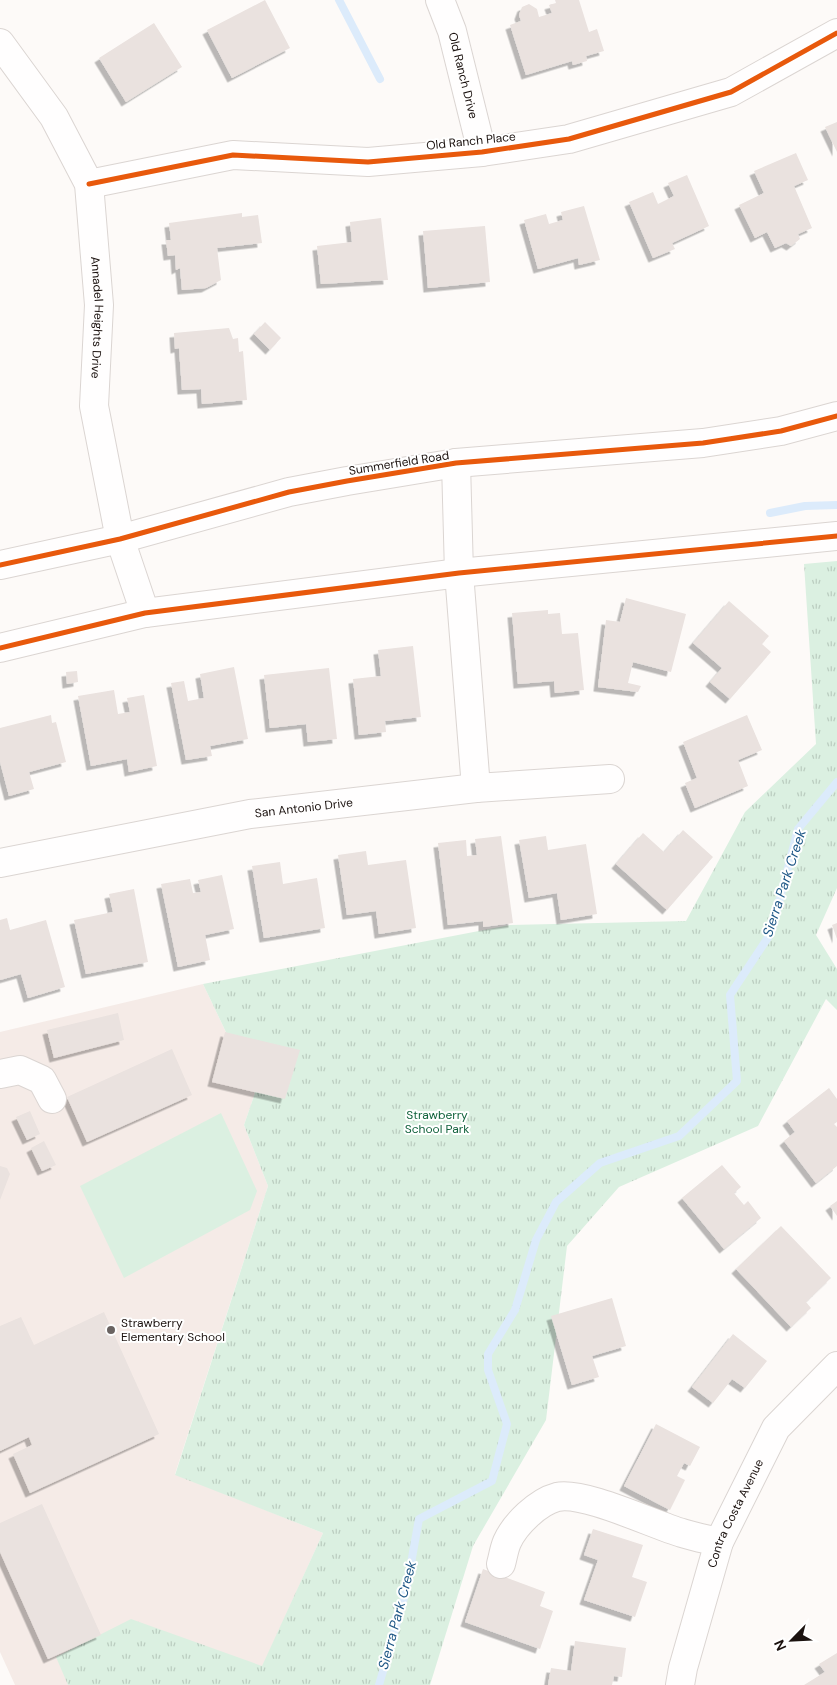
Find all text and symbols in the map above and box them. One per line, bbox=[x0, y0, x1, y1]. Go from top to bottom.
street label: Old Ranch Drive bbox=[445, 31, 481, 120]
street label: Old Ranch Place bbox=[425, 128, 517, 154]
street label: Annadel Heights Drive bbox=[87, 256, 107, 379]
street label: Summerfield Road bbox=[348, 447, 450, 479]
street label: San Antonio Drive bbox=[254, 794, 354, 821]
water label: Sierra Park Creek bbox=[758, 826, 810, 939]
park label: Strawberry School Park bbox=[405, 1107, 469, 1137]
place label: Strawberry Elementary School bbox=[121, 1315, 225, 1345]
marker: Strawberry Elementary School bbox=[105, 1324, 117, 1336]
street label: Contra Costa Avenue bbox=[704, 1456, 767, 1570]
water label: Sierra Park Creek bbox=[374, 1558, 420, 1671]
north arrow bbox=[767, 1615, 817, 1665]
text: N bbox=[770, 1637, 790, 1654]

